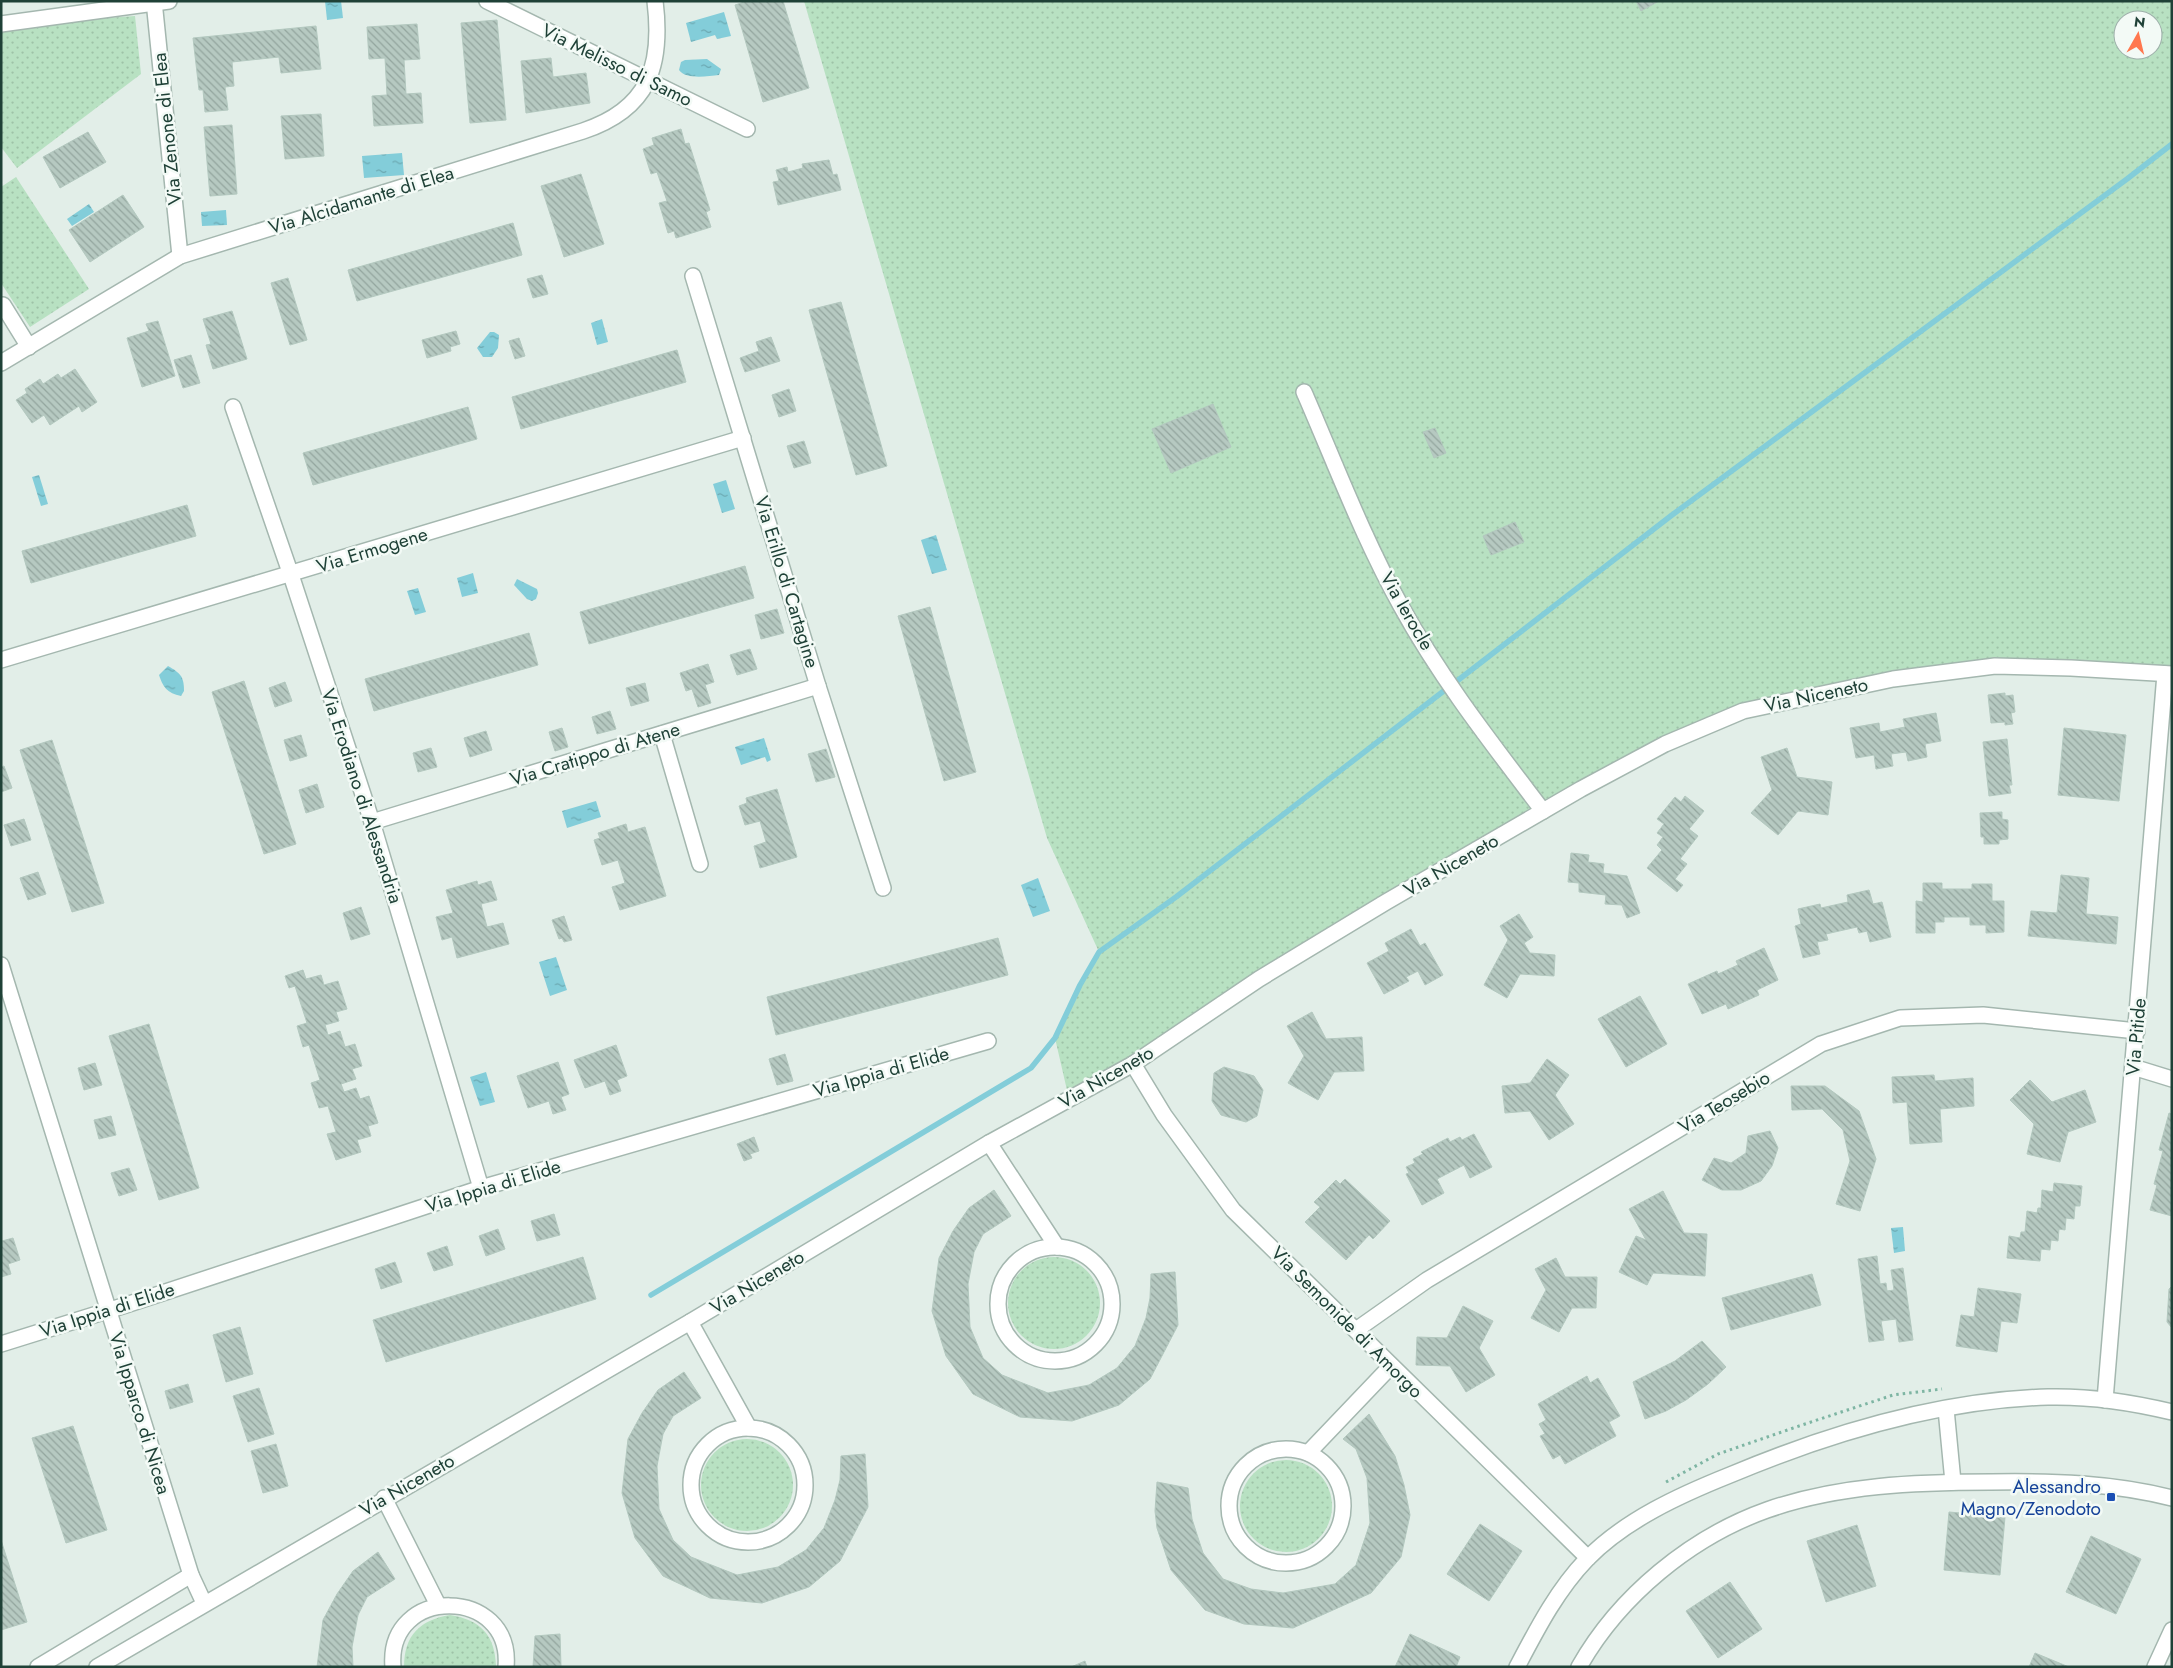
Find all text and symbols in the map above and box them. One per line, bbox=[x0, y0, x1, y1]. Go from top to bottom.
north arrow bbox=[2113, 10, 2163, 60]
text: N bbox=[2133, 11, 2147, 33]
street label: Via Melisso di Samo bbox=[537, 17, 697, 113]
street label: Via Zenone di Elea bbox=[146, 52, 188, 206]
street label: Via Alcidamante di Elea bbox=[265, 159, 457, 241]
street label: Via Erillo di Cartagine bbox=[748, 493, 826, 671]
street label: Via Ermogene bbox=[313, 520, 431, 580]
street label: Via Ierocle bbox=[1374, 567, 1440, 655]
street label: Via Niceneto bbox=[1762, 671, 1870, 719]
street label: Via Erodiano di Alessandria bbox=[314, 685, 410, 907]
street label: Via Cratippo di Atene bbox=[507, 715, 683, 793]
street label: Via Niceneto bbox=[1399, 827, 1503, 903]
street label: Via Pitide bbox=[2119, 997, 2153, 1077]
street label: Via Niceneto bbox=[1054, 1039, 1158, 1115]
street label: Via Ippia di Elide bbox=[810, 1040, 952, 1104]
street label: Via Teosebio bbox=[1673, 1064, 1775, 1140]
street label: Via Ippia di Elide bbox=[422, 1153, 564, 1219]
street label: Via Semonide di Amorgo bbox=[1265, 1240, 1429, 1404]
street label: Via Niceneto bbox=[705, 1243, 809, 1321]
street label: Via Ippia di Elide bbox=[36, 1275, 178, 1345]
street label: Via Ipparco di Nicea bbox=[102, 1329, 178, 1497]
street label: Via Niceneto bbox=[355, 1447, 459, 1523]
place label: Alessandro Magno/Zenodoto bbox=[1960, 1473, 2101, 1522]
marker: Alessandro Magno/Zenodoto bbox=[2105, 1491, 2117, 1503]

